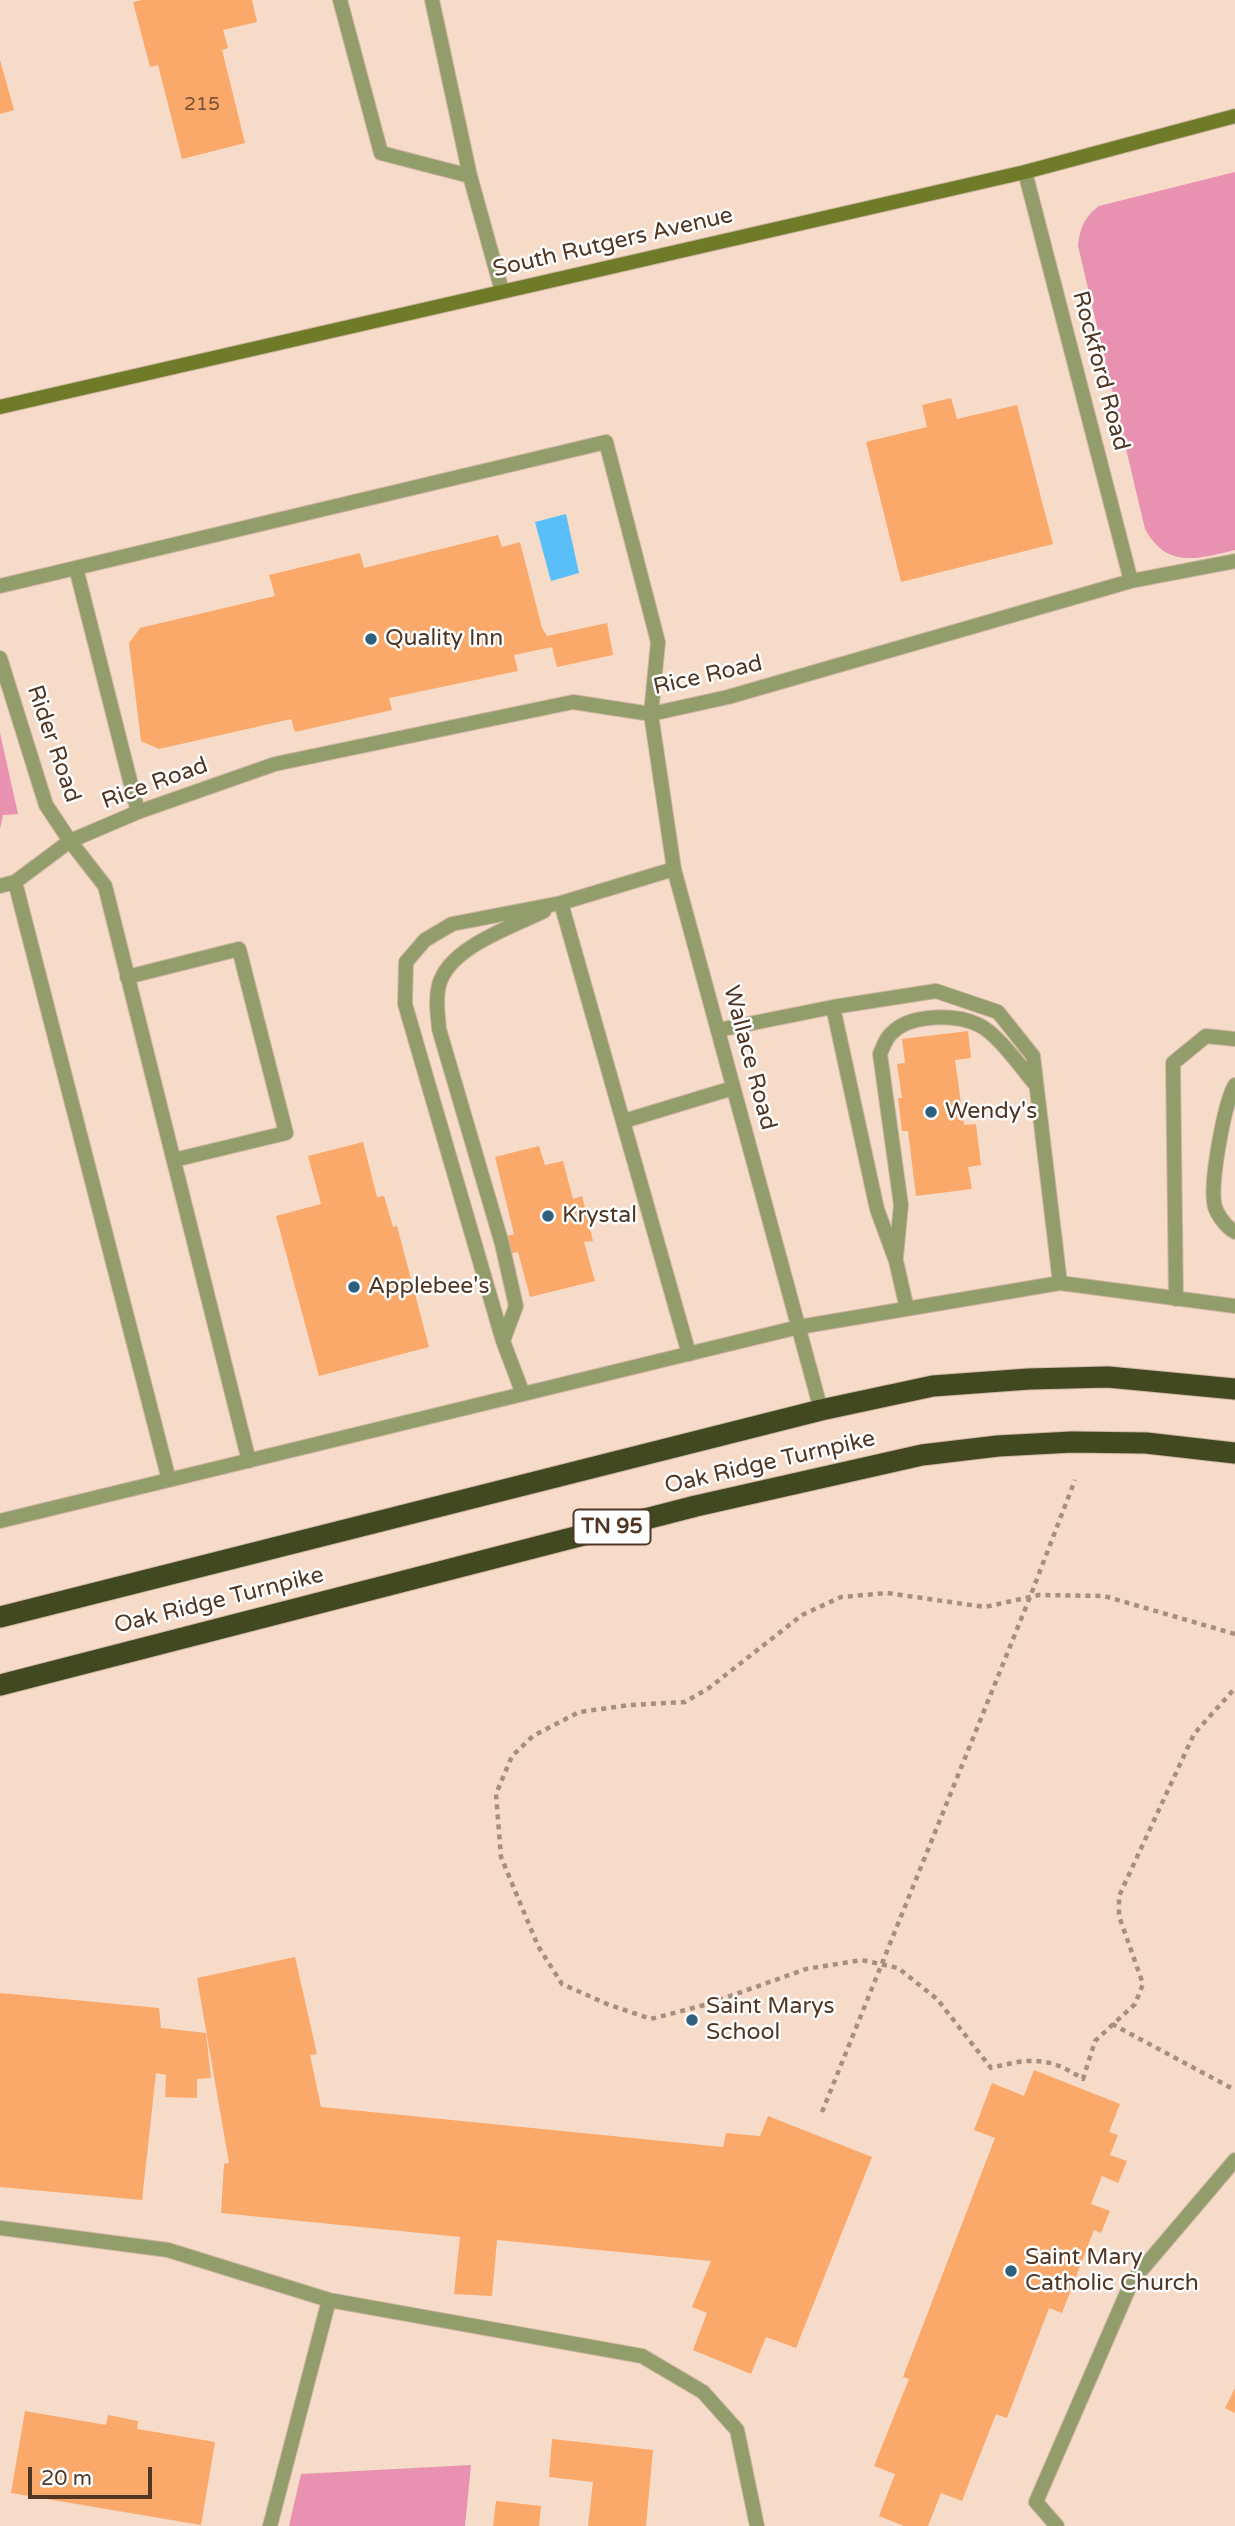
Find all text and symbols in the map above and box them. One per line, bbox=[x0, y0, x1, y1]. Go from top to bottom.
house number: 215 bbox=[184, 94, 220, 116]
street label: South Rutgers Avenue bbox=[490, 202, 736, 284]
street label: Rockford Road bbox=[1065, 288, 1135, 454]
place label: Quality Inn bbox=[385, 625, 503, 653]
marker: Quality Inn bbox=[363, 631, 379, 647]
street label: Rice Road bbox=[651, 650, 765, 702]
street label: Rider Road bbox=[20, 682, 86, 806]
street label: Rice Road bbox=[98, 752, 212, 816]
street label: Wallace Road bbox=[716, 983, 782, 1133]
place label: Wendy's bbox=[945, 1098, 1037, 1126]
marker: Wendy's bbox=[923, 1104, 939, 1120]
place label: Krystal bbox=[562, 1202, 637, 1230]
marker: Krystal bbox=[540, 1208, 556, 1224]
place label: Applebee's bbox=[368, 1273, 489, 1301]
marker: Applebee's bbox=[346, 1279, 362, 1295]
street label: Oak Ridge Turnpike bbox=[662, 1425, 878, 1501]
road number: TN 95 bbox=[574, 1510, 650, 1544]
street label: Oak Ridge Turnpike bbox=[111, 1562, 327, 1640]
place label: Saint Marys School bbox=[706, 1993, 835, 2047]
marker: Saint Marys School bbox=[684, 2012, 700, 2028]
place label: Saint Mary Catholic Church bbox=[1025, 2244, 1199, 2298]
marker: Saint Mary Catholic Church bbox=[1003, 2263, 1019, 2279]
scale bar bbox=[32, 2452, 156, 2496]
text: 20 m bbox=[41, 2466, 92, 2491]

